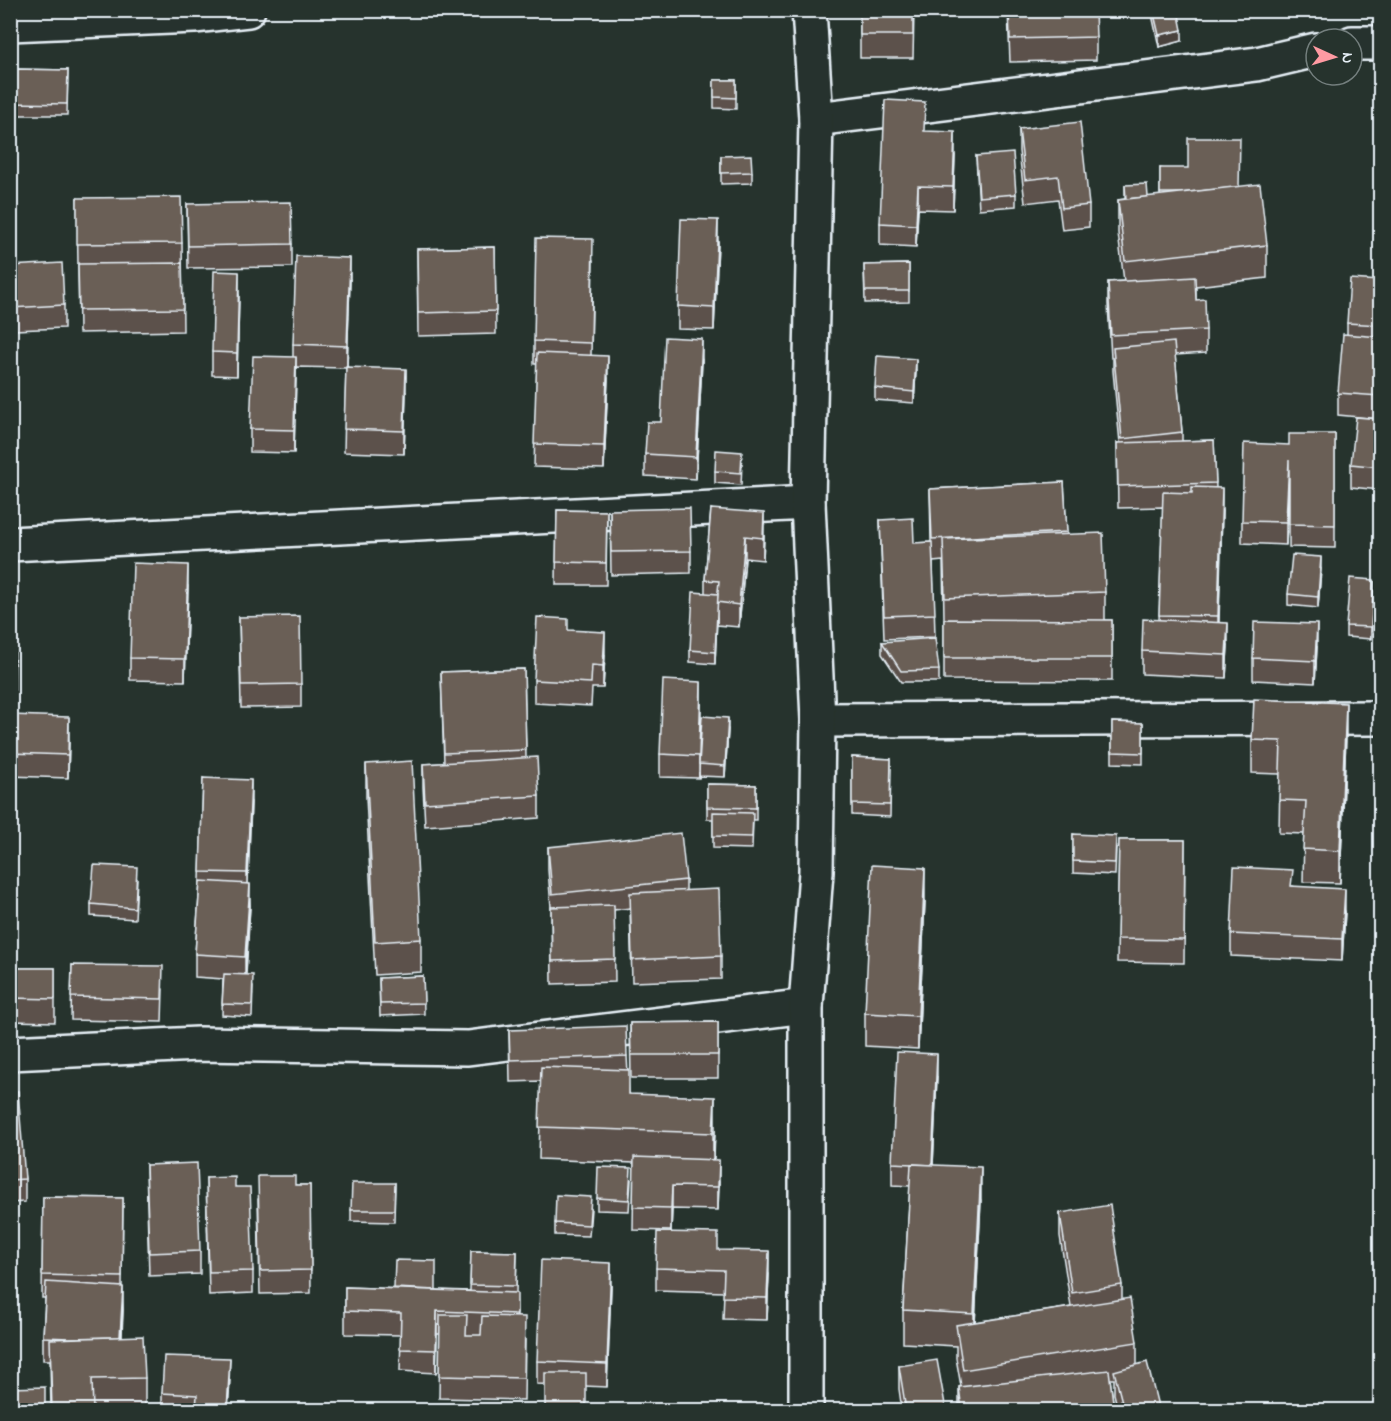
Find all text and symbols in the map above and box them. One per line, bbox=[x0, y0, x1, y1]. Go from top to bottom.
north arrow bbox=[1304, 27, 1364, 87]
text: N bbox=[1335, 52, 1359, 64]

